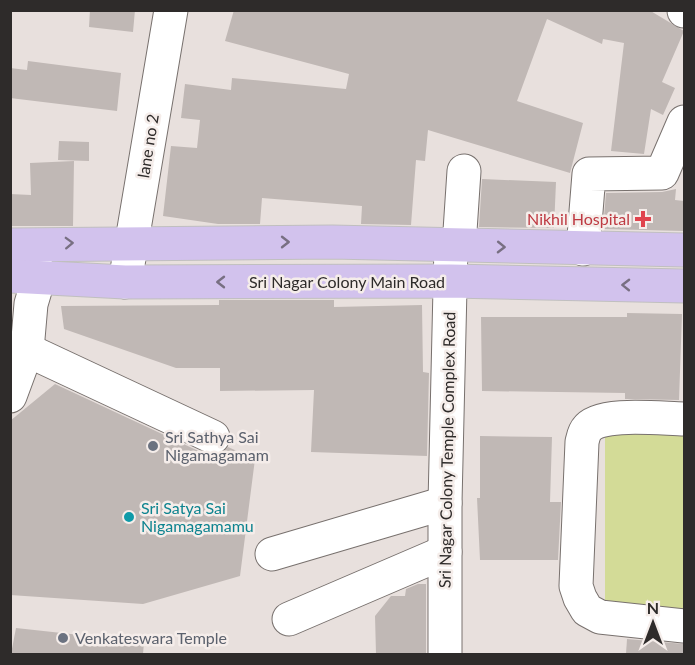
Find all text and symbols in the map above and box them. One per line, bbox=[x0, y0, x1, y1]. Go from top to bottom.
street label: lane no 2 bbox=[133, 113, 162, 179]
place label: Nikhil Hospital bbox=[527, 209, 630, 228]
marker: Nikhil Hospital bbox=[634, 210, 652, 228]
one-way arrow bbox=[280, 236, 289, 248]
one-way arrow bbox=[64, 237, 73, 250]
one-way arrow bbox=[496, 241, 505, 253]
street label: Sri Nagar Colony Main Road bbox=[249, 272, 445, 291]
one-way arrow bbox=[217, 276, 226, 288]
one-way arrow bbox=[622, 279, 631, 291]
street label: Sri Nagar Colony Temple Complex Road bbox=[435, 312, 458, 588]
place label: Sri Sathya Sai Nigamagamam bbox=[165, 427, 269, 464]
marker: Sri Sathya Sai Nigamagamam bbox=[146, 439, 160, 453]
place label: Sri Satya Sai Nigamagamamu bbox=[141, 498, 254, 535]
marker: Sri Satya Sai Nigamagamamu bbox=[122, 510, 136, 524]
north arrow bbox=[623, 593, 683, 653]
text: N bbox=[647, 598, 659, 617]
place label: Venkateswara Temple bbox=[75, 628, 227, 647]
marker: Venkateswara Temple bbox=[56, 631, 70, 645]

